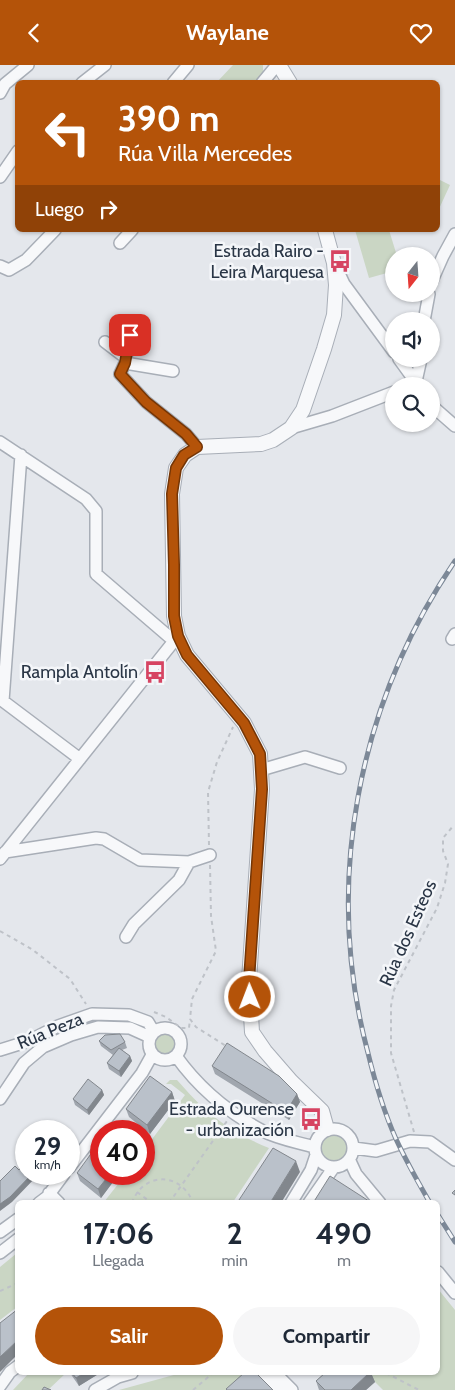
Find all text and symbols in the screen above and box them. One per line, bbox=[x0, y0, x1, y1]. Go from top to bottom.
icon: back bbox=[20, 19, 48, 47]
text: Waylane bbox=[186, 19, 269, 46]
icon: heart bbox=[407, 19, 435, 47]
text: 390 m bbox=[118, 97, 220, 140]
icon: left bbox=[35, 100, 100, 165]
text: Rúa Villa Mercedes bbox=[118, 140, 292, 167]
icon: right bbox=[94, 195, 122, 223]
text: Luego bbox=[35, 198, 84, 221]
place label: Estrada Rairo - Leira Marquesa bbox=[211, 240, 324, 283]
north arrow bbox=[385, 247, 440, 303]
map controls bbox=[385, 247, 440, 432]
bus stop icon: Estrada Rairo - Leira Marquesa bbox=[327, 248, 353, 274]
button: sound bbox=[385, 312, 440, 367]
pin bbox=[109, 314, 151, 356]
icon: arrive bbox=[116, 321, 144, 349]
button: search bbox=[385, 377, 440, 432]
bus stop icon: Rampla Antolín bbox=[142, 659, 168, 685]
place label: Rampla Antolín bbox=[21, 661, 138, 683]
street label: Rúa dos Esteos bbox=[375, 876, 441, 990]
position arrow bbox=[223, 970, 275, 1022]
street label: Rúa Peza bbox=[14, 1008, 87, 1054]
place label: Estrada Ourense - urbanización bbox=[169, 1098, 294, 1141]
bus stop icon: Estrada Ourense - urbanización bbox=[298, 1106, 324, 1132]
speed limit sign: 40 bbox=[90, 1120, 155, 1185]
text: 29 bbox=[34, 1131, 61, 1161]
text: km/h bbox=[34, 1157, 61, 1172]
text: 17:06 bbox=[83, 1215, 154, 1252]
text: 2 bbox=[227, 1215, 243, 1252]
text: 490 bbox=[316, 1215, 372, 1252]
text: Llegada bbox=[92, 1251, 144, 1270]
text: min bbox=[222, 1251, 248, 1270]
text: m bbox=[337, 1251, 351, 1270]
button: Salir bbox=[35, 1307, 223, 1365]
button: Compartir bbox=[233, 1307, 420, 1365]

